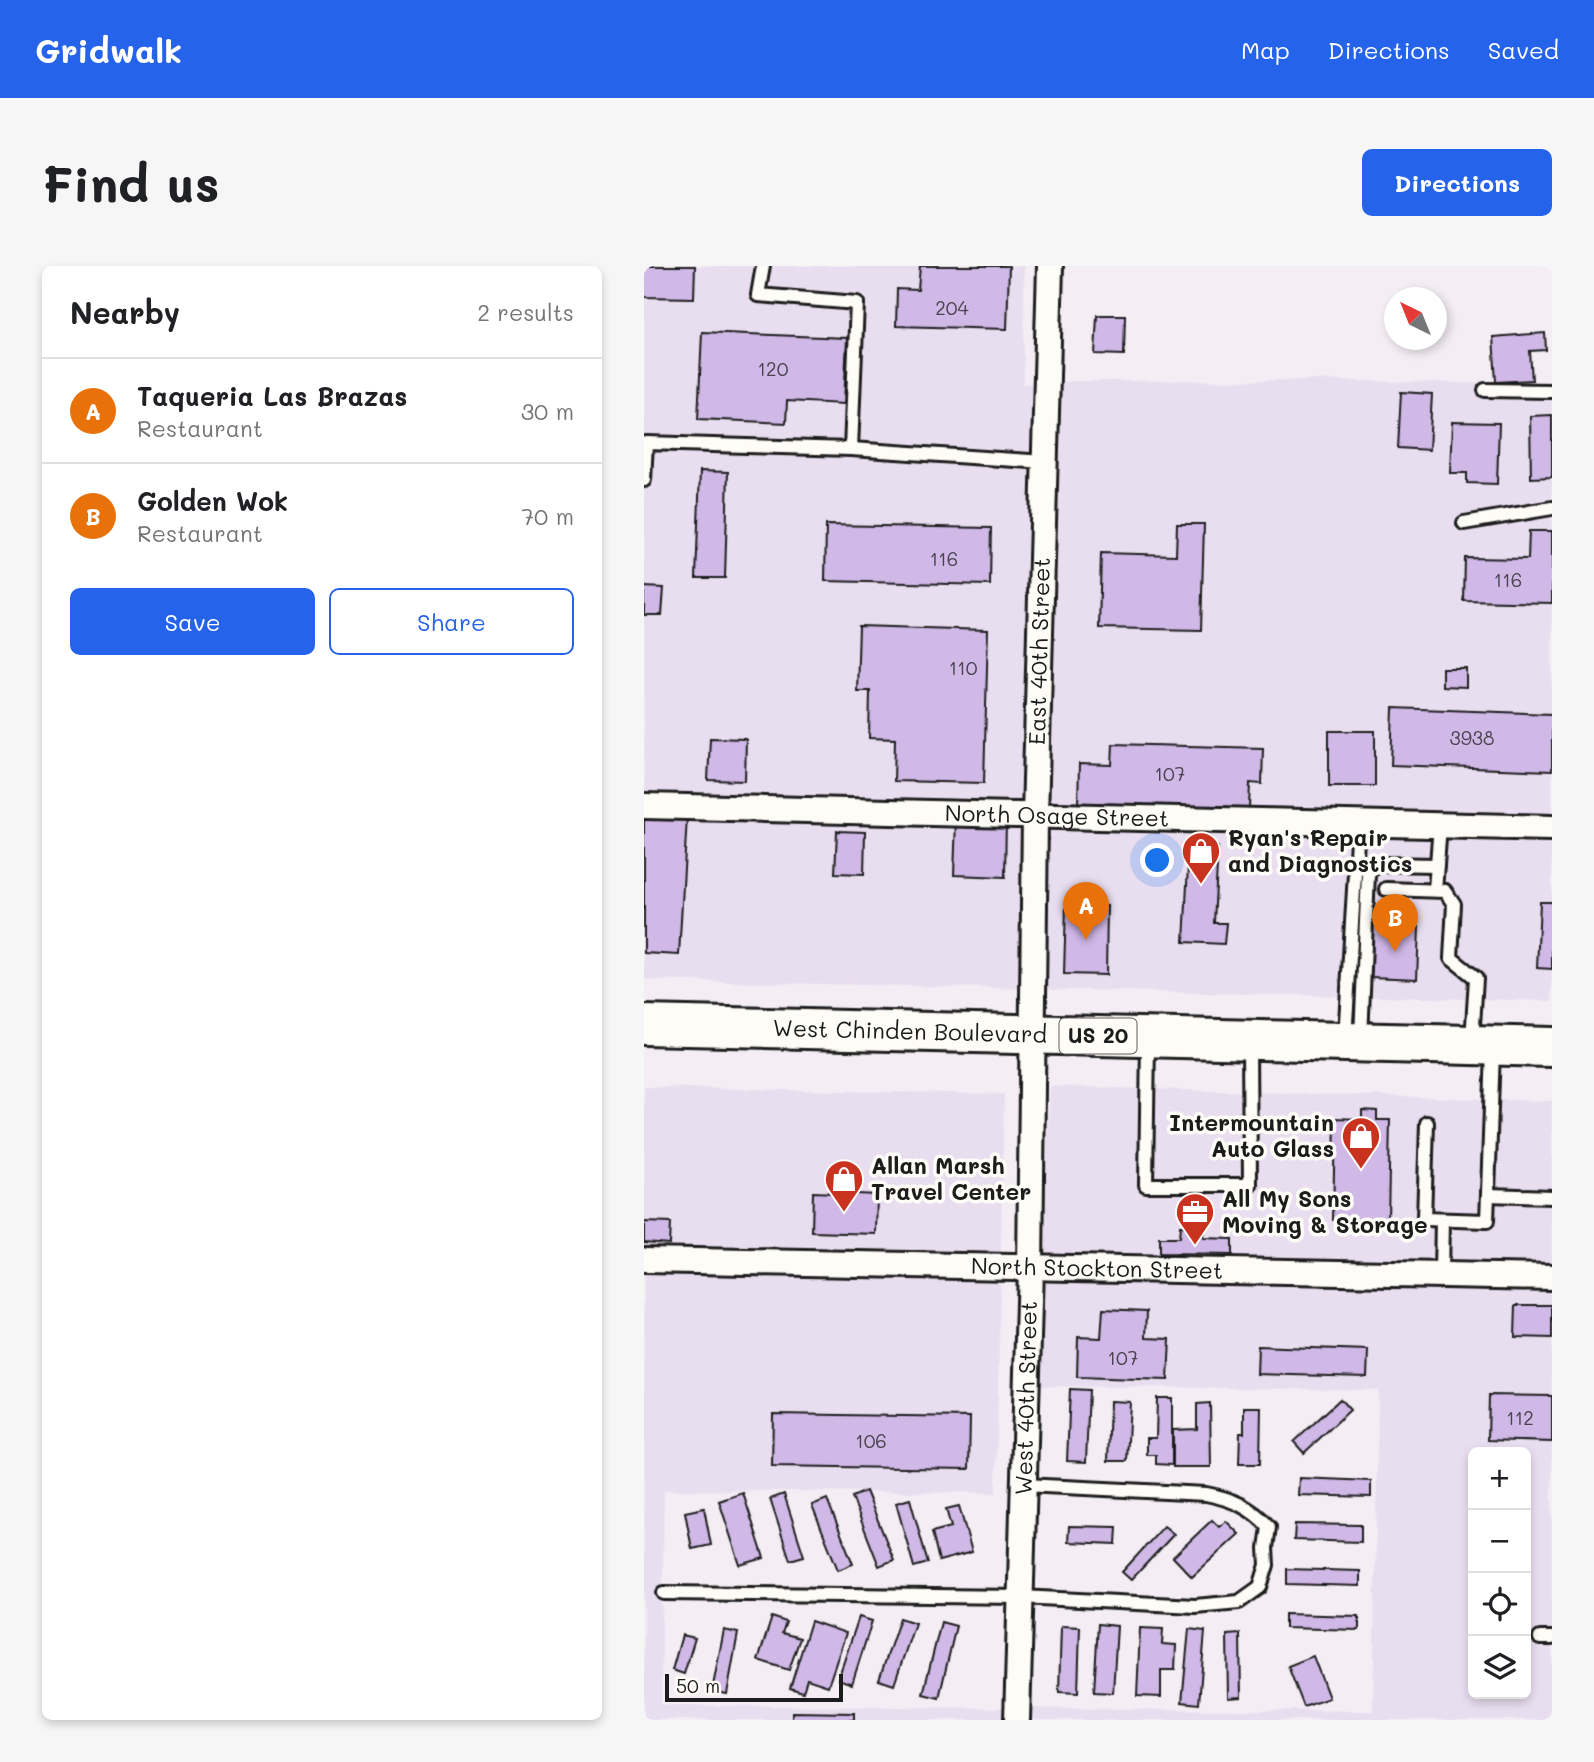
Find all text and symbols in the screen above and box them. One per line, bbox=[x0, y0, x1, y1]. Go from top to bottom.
text: Gridwalk bbox=[35, 28, 182, 71]
text: Map bbox=[1241, 34, 1290, 65]
text: Directions bbox=[1328, 34, 1450, 65]
text: Saved bbox=[1488, 34, 1559, 65]
button: Directions bbox=[1362, 149, 1552, 216]
text: Find us bbox=[42, 151, 220, 214]
north arrow bbox=[1384, 287, 1447, 350]
text: Nearby bbox=[70, 292, 180, 332]
house number: 204 bbox=[935, 295, 969, 320]
text: 2 results bbox=[477, 297, 574, 327]
house number: 120 bbox=[758, 356, 789, 381]
text: Taqueria Las Brazas bbox=[137, 379, 407, 413]
text: A bbox=[85, 396, 101, 426]
text: 30 m bbox=[521, 396, 574, 426]
text: Restaurant bbox=[137, 413, 263, 443]
text: Golden Wok bbox=[137, 484, 288, 518]
text: B bbox=[85, 501, 101, 531]
text: 70 m bbox=[521, 501, 574, 531]
text: Restaurant bbox=[137, 518, 263, 548]
house number: 116 bbox=[930, 546, 958, 571]
street label: East 40th Street bbox=[1021, 557, 1056, 745]
house number: 116 bbox=[1494, 567, 1522, 592]
button: Save bbox=[70, 588, 315, 655]
button: Share bbox=[329, 588, 574, 655]
house number: 110 bbox=[949, 655, 978, 680]
house number: 3938 bbox=[1450, 725, 1495, 750]
house number: 107 bbox=[1155, 761, 1185, 786]
street label: North Osage Street bbox=[944, 797, 1170, 833]
place label: Ryan's Repair and Diagnostics bbox=[1228, 822, 1412, 878]
shop icon: Ryan's Repair and Diagnostics bbox=[1180, 830, 1222, 885]
your location bbox=[1140, 843, 1174, 877]
pin: A bbox=[1063, 882, 1109, 940]
pin: B bbox=[1372, 894, 1418, 952]
street label: West Chinden Boulevard bbox=[772, 1012, 1048, 1049]
road number: US 20 bbox=[1060, 1018, 1136, 1054]
place label: Intermountain Auto Glass bbox=[1169, 1107, 1334, 1163]
shop icon: Intermountain Auto Glass bbox=[1340, 1115, 1382, 1170]
place label: Allan Marsh Travel Center bbox=[871, 1150, 1031, 1206]
shop icon: Allan Marsh Travel Center bbox=[823, 1158, 865, 1213]
place label: All My Sons Moving & Storage bbox=[1222, 1183, 1428, 1239]
office icon: All My Sons Moving & Storage bbox=[1174, 1191, 1216, 1246]
street label: North Stockton Street bbox=[971, 1250, 1223, 1285]
street label: West 40th Street bbox=[1007, 1300, 1043, 1496]
house number: 107 bbox=[1108, 1345, 1138, 1370]
house number: 112 bbox=[1506, 1405, 1534, 1430]
house number: 106 bbox=[855, 1428, 887, 1453]
map controls bbox=[1468, 1447, 1531, 1699]
button: + bbox=[1468, 1447, 1531, 1510]
button: − bbox=[1468, 1510, 1531, 1573]
button: locate bbox=[1468, 1573, 1531, 1636]
button: layers bbox=[1468, 1636, 1531, 1699]
scale bar bbox=[665, 1671, 844, 1703]
text: 50 m bbox=[676, 1673, 720, 1698]

